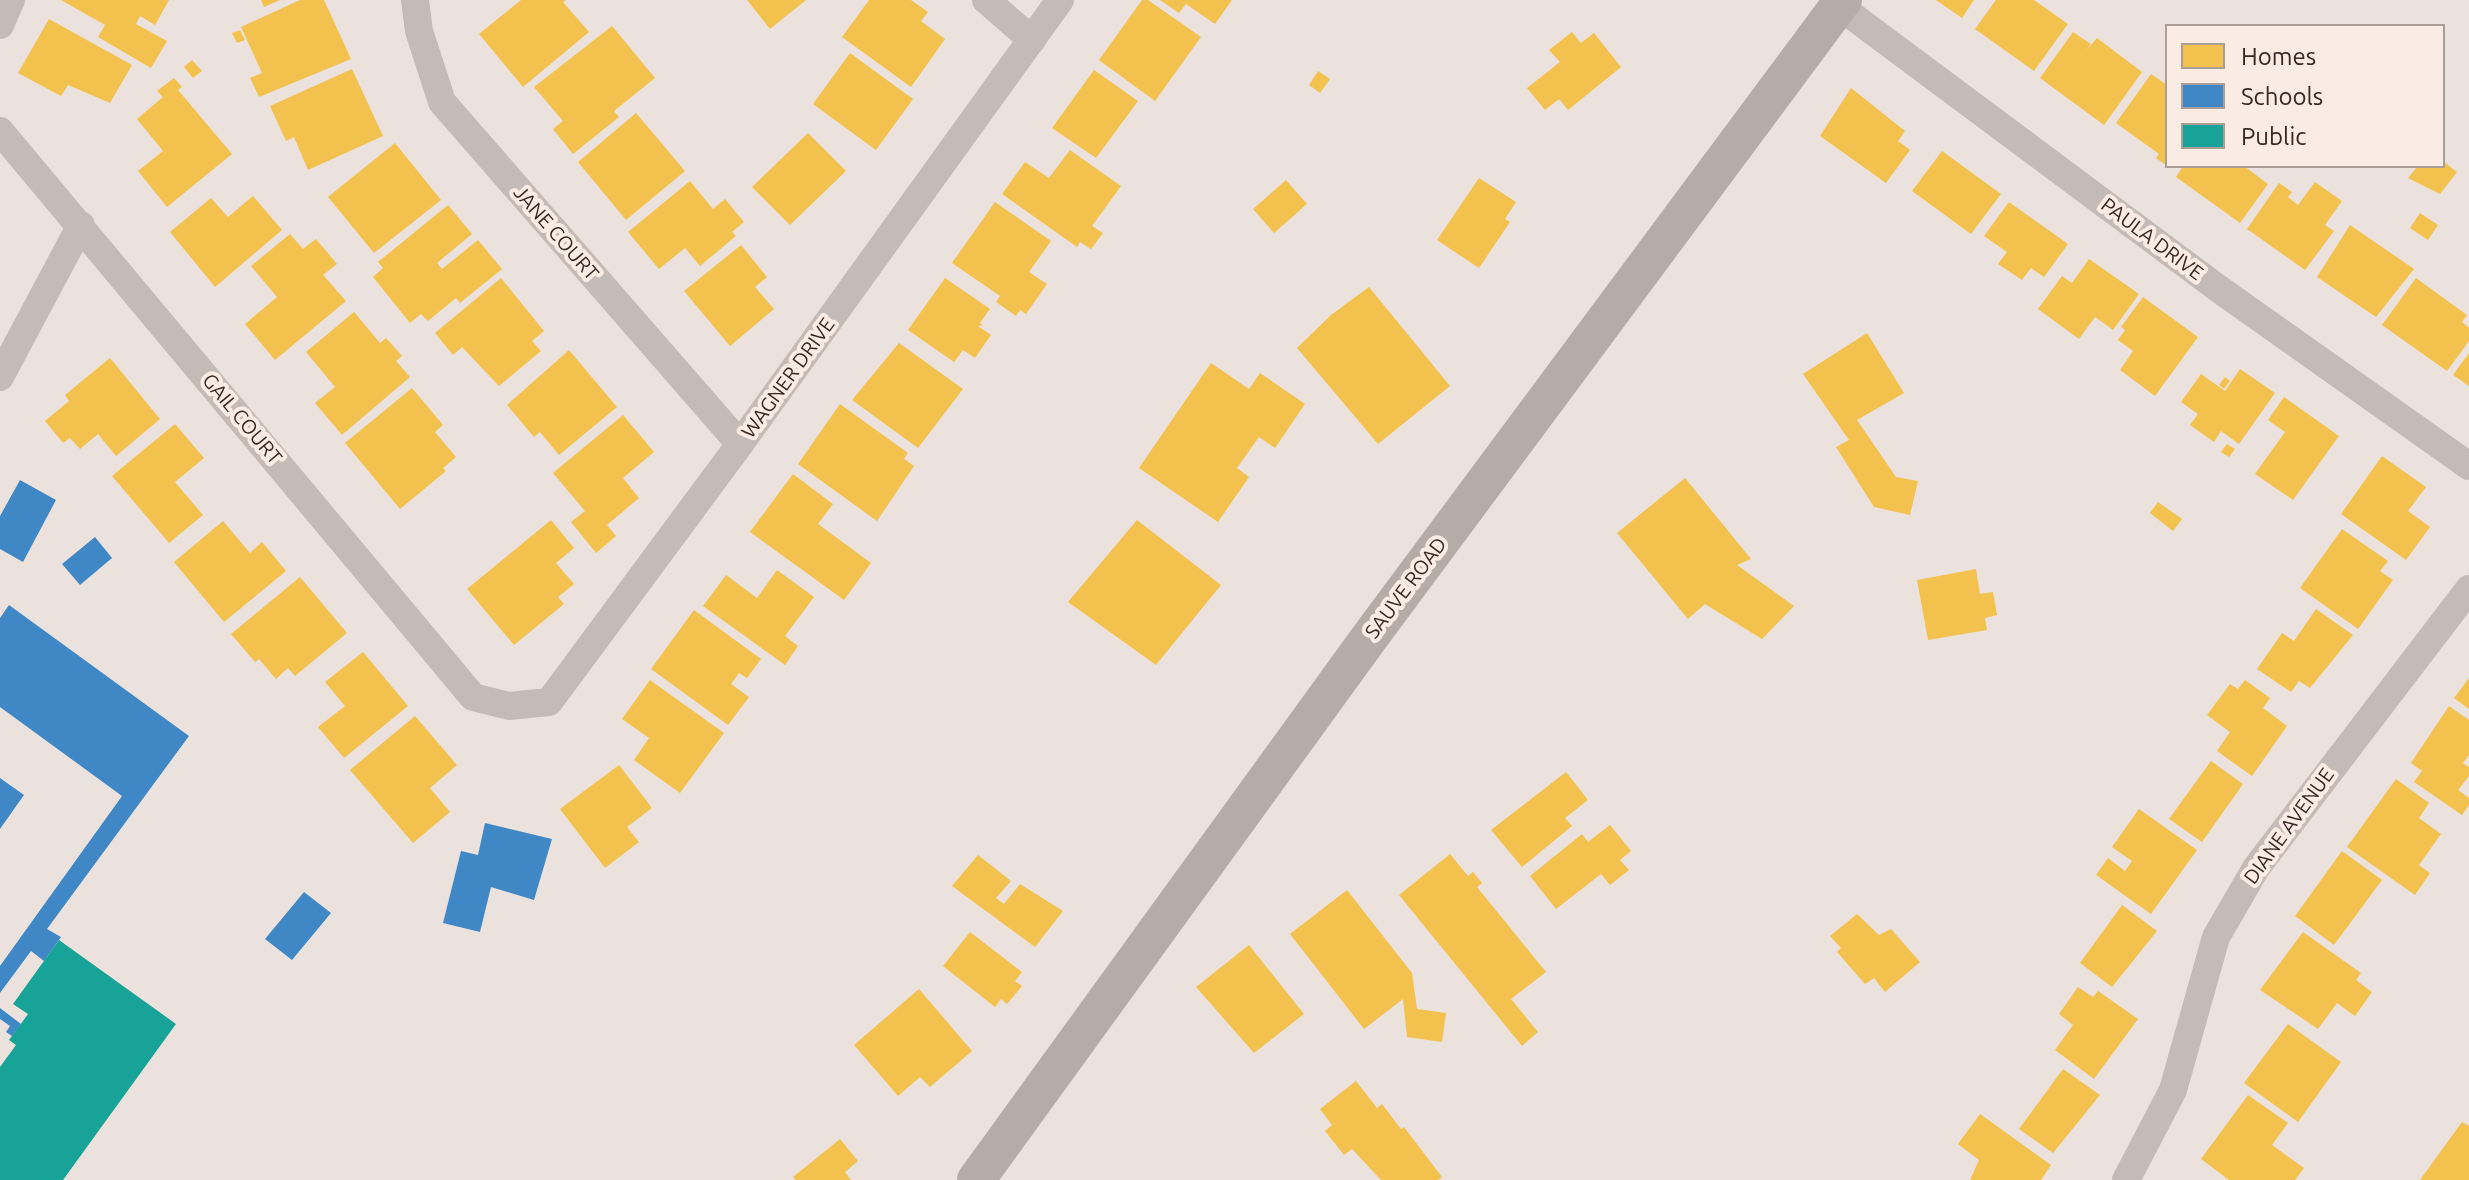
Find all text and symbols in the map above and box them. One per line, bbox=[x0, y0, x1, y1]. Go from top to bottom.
legend bbox=[2165, 24, 2445, 168]
text: Homes bbox=[2241, 43, 2316, 70]
text: Schools bbox=[2241, 83, 2323, 110]
text: Public bbox=[2241, 123, 2306, 150]
street label: JANE COURT bbox=[508, 181, 604, 285]
street label: PAULA DRIVE bbox=[2096, 193, 2208, 285]
street label: WAGNER DRIVE bbox=[736, 313, 840, 443]
street label: GAIL COURT bbox=[197, 369, 287, 469]
street label: SAUVE ROAD bbox=[1360, 533, 1452, 643]
street label: DIANE AVENUE bbox=[2239, 763, 2339, 889]

